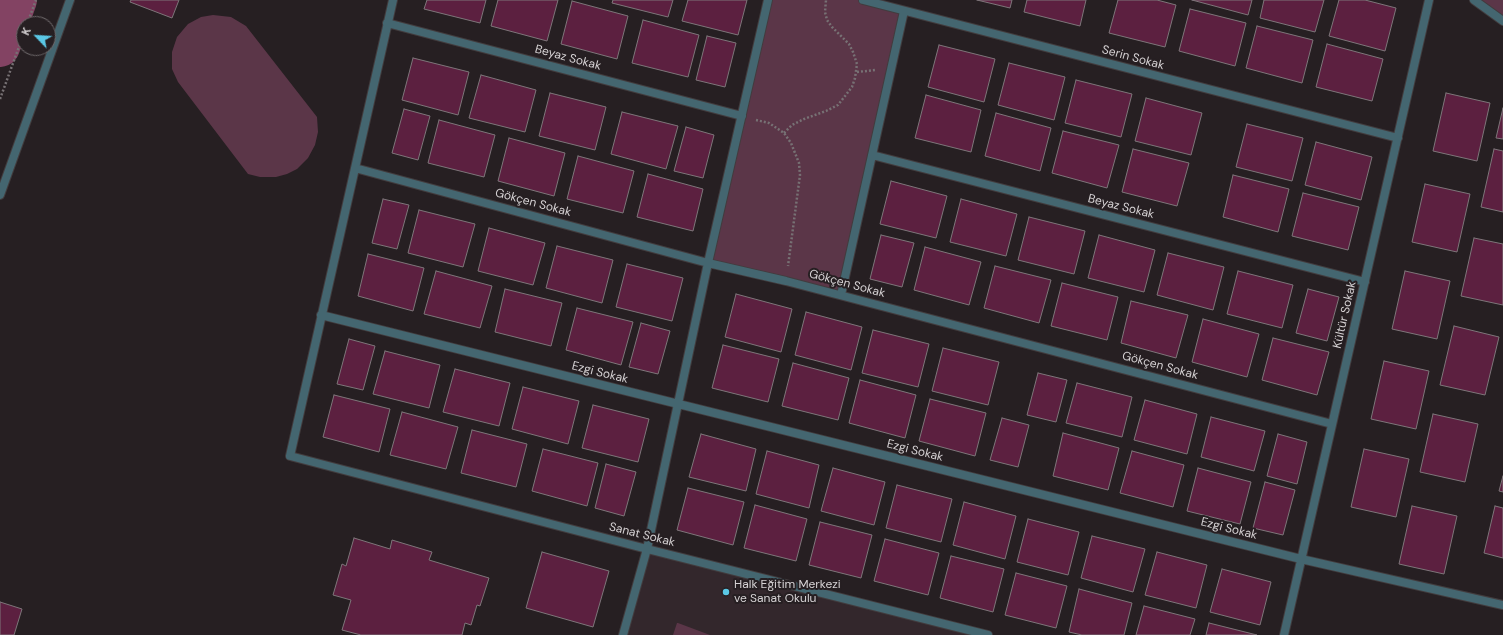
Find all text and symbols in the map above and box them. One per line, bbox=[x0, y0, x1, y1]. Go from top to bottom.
north arrow bbox=[16, 16, 56, 56]
text: K bbox=[18, 25, 34, 38]
street label: Beyaz Sokak bbox=[533, 42, 603, 74]
street label: Serin Sokak bbox=[1100, 43, 1166, 73]
street label: Gökçen Sokak bbox=[493, 186, 573, 220]
street label: Beyaz Sokak bbox=[1086, 192, 1156, 222]
street label: Gökçen Sokak bbox=[807, 267, 887, 301]
street label: Kültür Sokak bbox=[1330, 280, 1360, 350]
street label: Gökçen Sokak bbox=[1120, 349, 1200, 383]
street label: Ezgi Sokak bbox=[570, 359, 630, 387]
street label: Ezgi Sokak bbox=[885, 437, 945, 465]
street label: Ezgi Sokak bbox=[1199, 515, 1259, 543]
street label: Sanat Sokak bbox=[608, 520, 676, 550]
place label: Halk Eğitim Merkezi ve Sanat Okulu bbox=[734, 578, 841, 606]
marker: Halk Eğitim Merkezi ve Sanat Okulu bbox=[721, 587, 731, 597]

